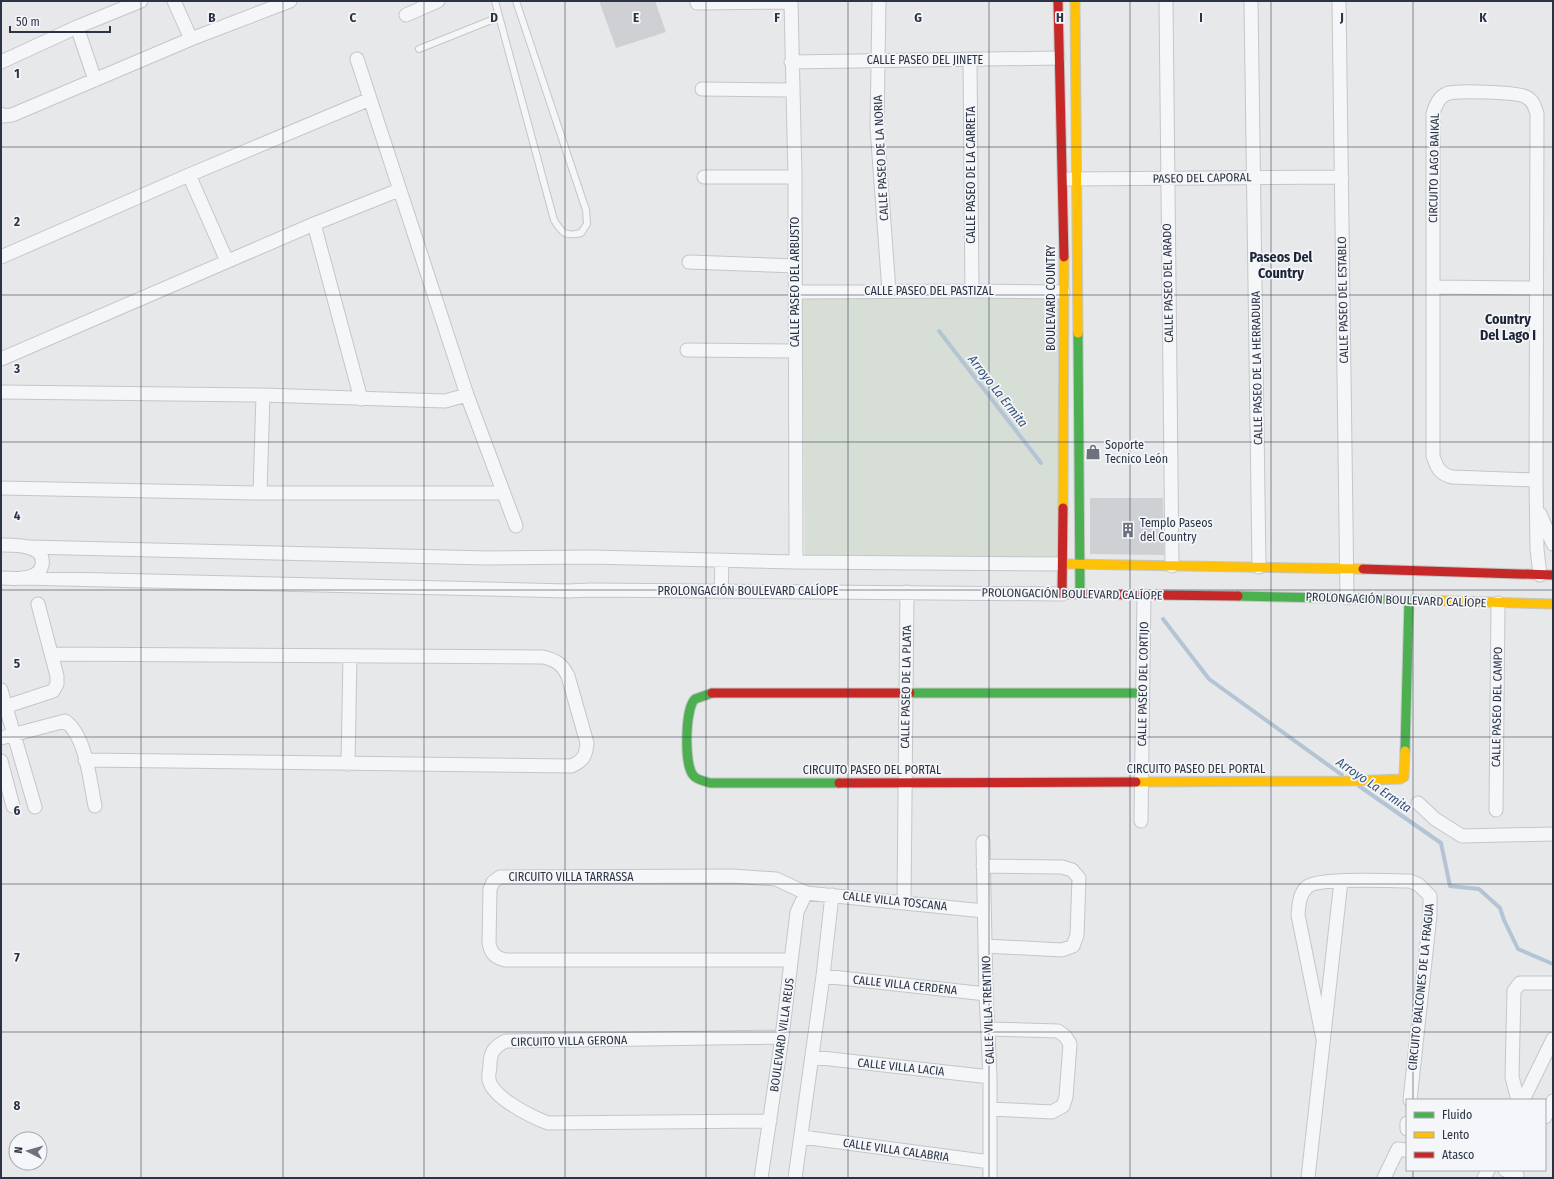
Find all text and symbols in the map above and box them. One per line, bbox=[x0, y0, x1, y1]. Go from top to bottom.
scale bar bbox=[10, 8, 110, 34]
text: B bbox=[208, 10, 216, 25]
text: C bbox=[350, 10, 357, 25]
text: D bbox=[490, 10, 498, 25]
text: E bbox=[633, 10, 639, 25]
text: F bbox=[774, 10, 780, 25]
text: G bbox=[914, 10, 922, 25]
text: H bbox=[1056, 10, 1064, 25]
text: I bbox=[1199, 10, 1203, 25]
text: J bbox=[1339, 10, 1344, 25]
text: K bbox=[1479, 10, 1487, 25]
text: 50 m bbox=[16, 15, 40, 29]
street label: CALLE PASEO DEL JINETE bbox=[867, 53, 984, 67]
text: 1 bbox=[14, 66, 20, 81]
street label: CALLE PASEO DE LA NORIA bbox=[871, 94, 891, 221]
street label: CALLE PASEO DE LA CARRETA bbox=[964, 106, 978, 244]
street label: CIRCUITO LAGO BAIKAL bbox=[1426, 112, 1442, 223]
street label: PASEO DEL CAPORAL bbox=[1152, 170, 1252, 186]
text: 2 bbox=[13, 214, 20, 229]
street label: CALLE PASEO DEL ARBUSTO bbox=[788, 217, 802, 347]
street label: CALLE PASEO DEL ARADO bbox=[1160, 223, 1176, 343]
street label: CALLE PASEO DEL ESTABLO bbox=[1335, 236, 1351, 364]
street label: BOULEVARD COUNTRY bbox=[1044, 245, 1058, 351]
district label: Paseos Del Country bbox=[1250, 249, 1313, 282]
street label: CALLE PASEO DEL PASTIZAL bbox=[864, 284, 994, 298]
street label: CALLE PASEO DE LA HERRADURA bbox=[1249, 290, 1265, 445]
district label: Country Del Lago I bbox=[1480, 311, 1536, 344]
water label: Arroyo La Ermita bbox=[965, 351, 1031, 430]
text: 3 bbox=[13, 361, 20, 376]
place label: Soporte Tecnico León bbox=[1105, 438, 1168, 466]
shop icon: Soporte Tecnico León bbox=[1084, 443, 1102, 461]
text: 4 bbox=[14, 508, 21, 523]
place label: Templo Paseos del Country bbox=[1140, 516, 1213, 544]
building icon: Templo Paseos del Country bbox=[1119, 521, 1137, 539]
street label: PROLONGACIÓN BOULEVARD CALÍOPE bbox=[658, 583, 839, 598]
street label: PROLONGACIÓN BOULEVARD CALÍOPE bbox=[981, 584, 1163, 603]
street label: PROLONGACIÓN BOULEVARD CALÍOPE bbox=[1305, 589, 1487, 610]
street label: CALLE PASEO DEL CORTIJO bbox=[1135, 621, 1151, 747]
street label: CALLE PASEO DE LA PLATA bbox=[898, 624, 914, 749]
street label: CALLE PASEO DEL CAMPO bbox=[1489, 647, 1505, 767]
text: 5 bbox=[14, 656, 20, 671]
water label: Arroyo La Ermita bbox=[1333, 754, 1415, 816]
street label: CIRCUITO PASEO DEL PORTAL bbox=[1127, 762, 1266, 776]
street label: CIRCUITO PASEO DEL PORTAL bbox=[803, 763, 942, 777]
text: 6 bbox=[14, 803, 21, 818]
street label: CIRCUITO VILLA TARRASSA bbox=[508, 870, 634, 884]
street label: CALLE VILLA TOSCANA bbox=[842, 889, 949, 914]
street label: CIRCUITO BALCONES DE LA FRAGUA bbox=[1405, 902, 1437, 1071]
text: 7 bbox=[14, 950, 20, 965]
street label: CALLE VILLA TRENTINO bbox=[979, 955, 997, 1065]
street label: CALLE VILLA CERDENA bbox=[852, 973, 959, 998]
street label: BOULEVARD VILLA REUS bbox=[767, 977, 797, 1093]
street label: CIRCUITO VILLA GERONA bbox=[511, 1033, 628, 1049]
street label: CALLE VILLA LACIA bbox=[857, 1055, 946, 1079]
text: 8 bbox=[14, 1098, 21, 1113]
legend bbox=[1406, 1099, 1546, 1171]
text: Fluido bbox=[1442, 1108, 1472, 1122]
text: Lento bbox=[1442, 1128, 1469, 1142]
north arrow bbox=[8, 1131, 48, 1171]
street label: CALLE VILLA CALABRIA bbox=[842, 1136, 951, 1164]
text: N bbox=[12, 1146, 25, 1154]
text: Atasco bbox=[1442, 1148, 1474, 1162]

